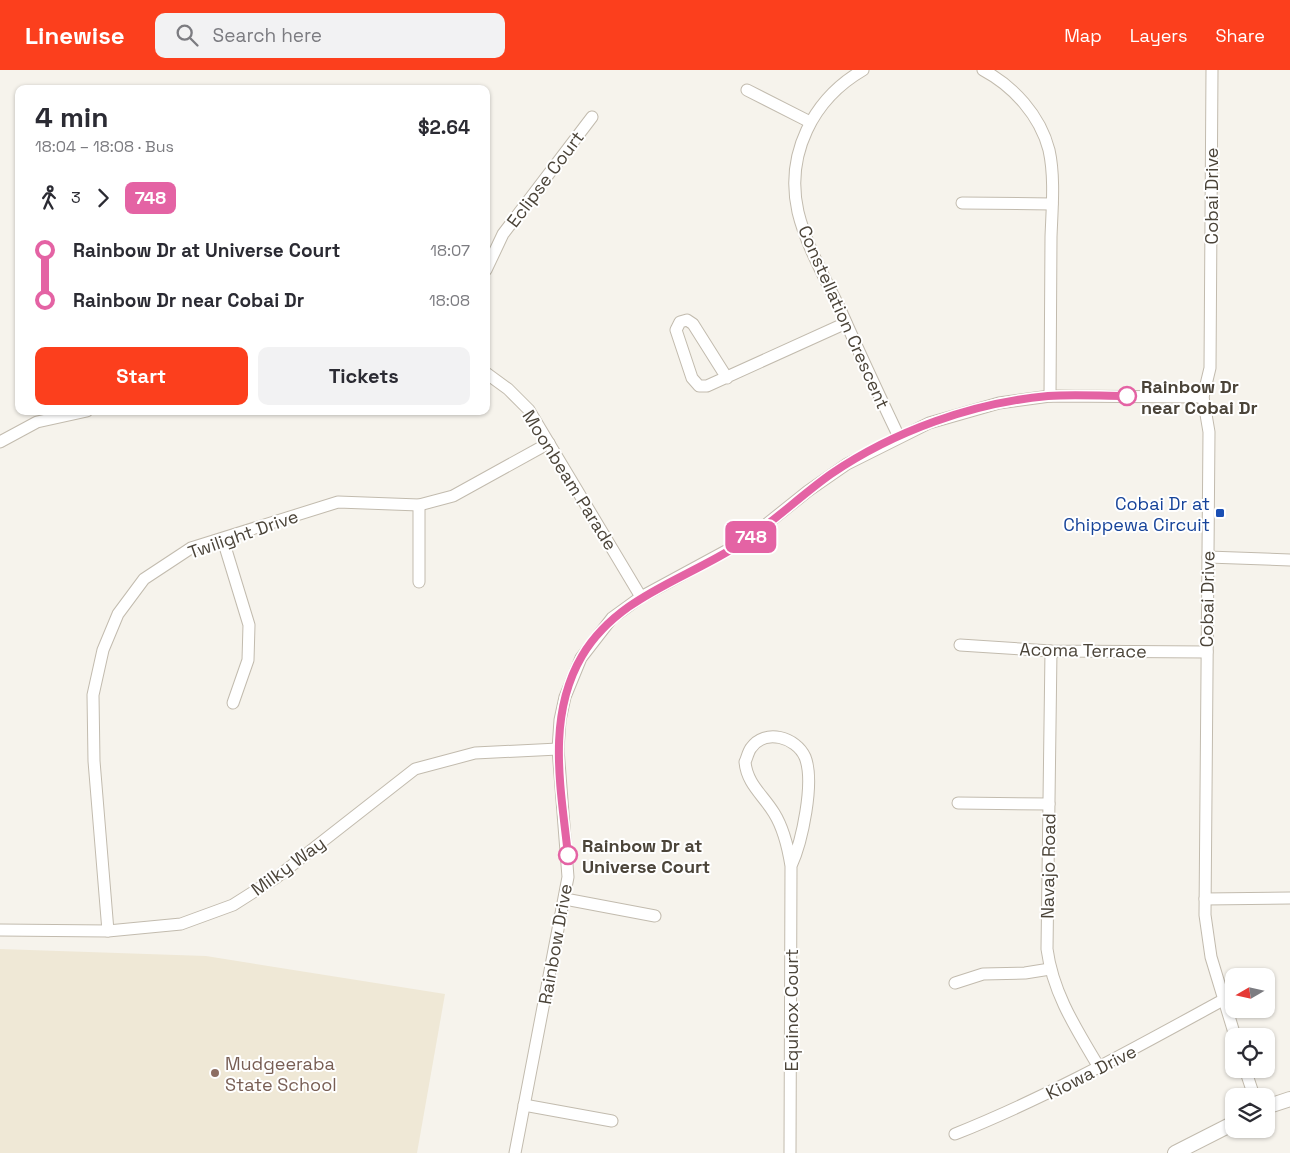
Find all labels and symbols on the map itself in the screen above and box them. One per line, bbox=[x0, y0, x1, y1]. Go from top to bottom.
street label: Eclipse Court bbox=[501, 126, 589, 232]
street label: Cobai Drive bbox=[1200, 148, 1223, 244]
street label: Constellation Crescent bbox=[793, 222, 895, 412]
place label: Rainbow Dr near Cobai Dr bbox=[1141, 375, 1258, 419]
marker: Rainbow Dr near Cobai Dr bbox=[1117, 386, 1137, 406]
street label: Moonbeam Parade bbox=[517, 405, 623, 555]
place label: Cobai Dr at Chippewa Circuit bbox=[1063, 492, 1210, 536]
street label: Twilight Drive bbox=[185, 504, 301, 564]
marker: Cobai Dr at Chippewa Circuit bbox=[1214, 507, 1226, 519]
line badge: 748 bbox=[722, 521, 780, 553]
street label: Cobai Drive bbox=[1195, 550, 1219, 648]
street label: Acoma Terrace bbox=[1019, 637, 1147, 663]
street label: Navajo Road bbox=[1036, 813, 1060, 919]
street label: Milky Way bbox=[246, 831, 330, 901]
place label: Rainbow Dr at Universe Court bbox=[582, 834, 710, 878]
marker: Rainbow Dr at Universe Court bbox=[558, 845, 578, 865]
street label: Rainbow Drive bbox=[533, 882, 577, 1006]
street label: Equinox Court bbox=[780, 949, 803, 1071]
north arrow bbox=[1225, 968, 1275, 1018]
street label: Kiowa Drive bbox=[1042, 1039, 1140, 1105]
place label: Mudgeeraba State School bbox=[225, 1052, 337, 1096]
marker: Mudgeeraba State School bbox=[209, 1067, 221, 1079]

